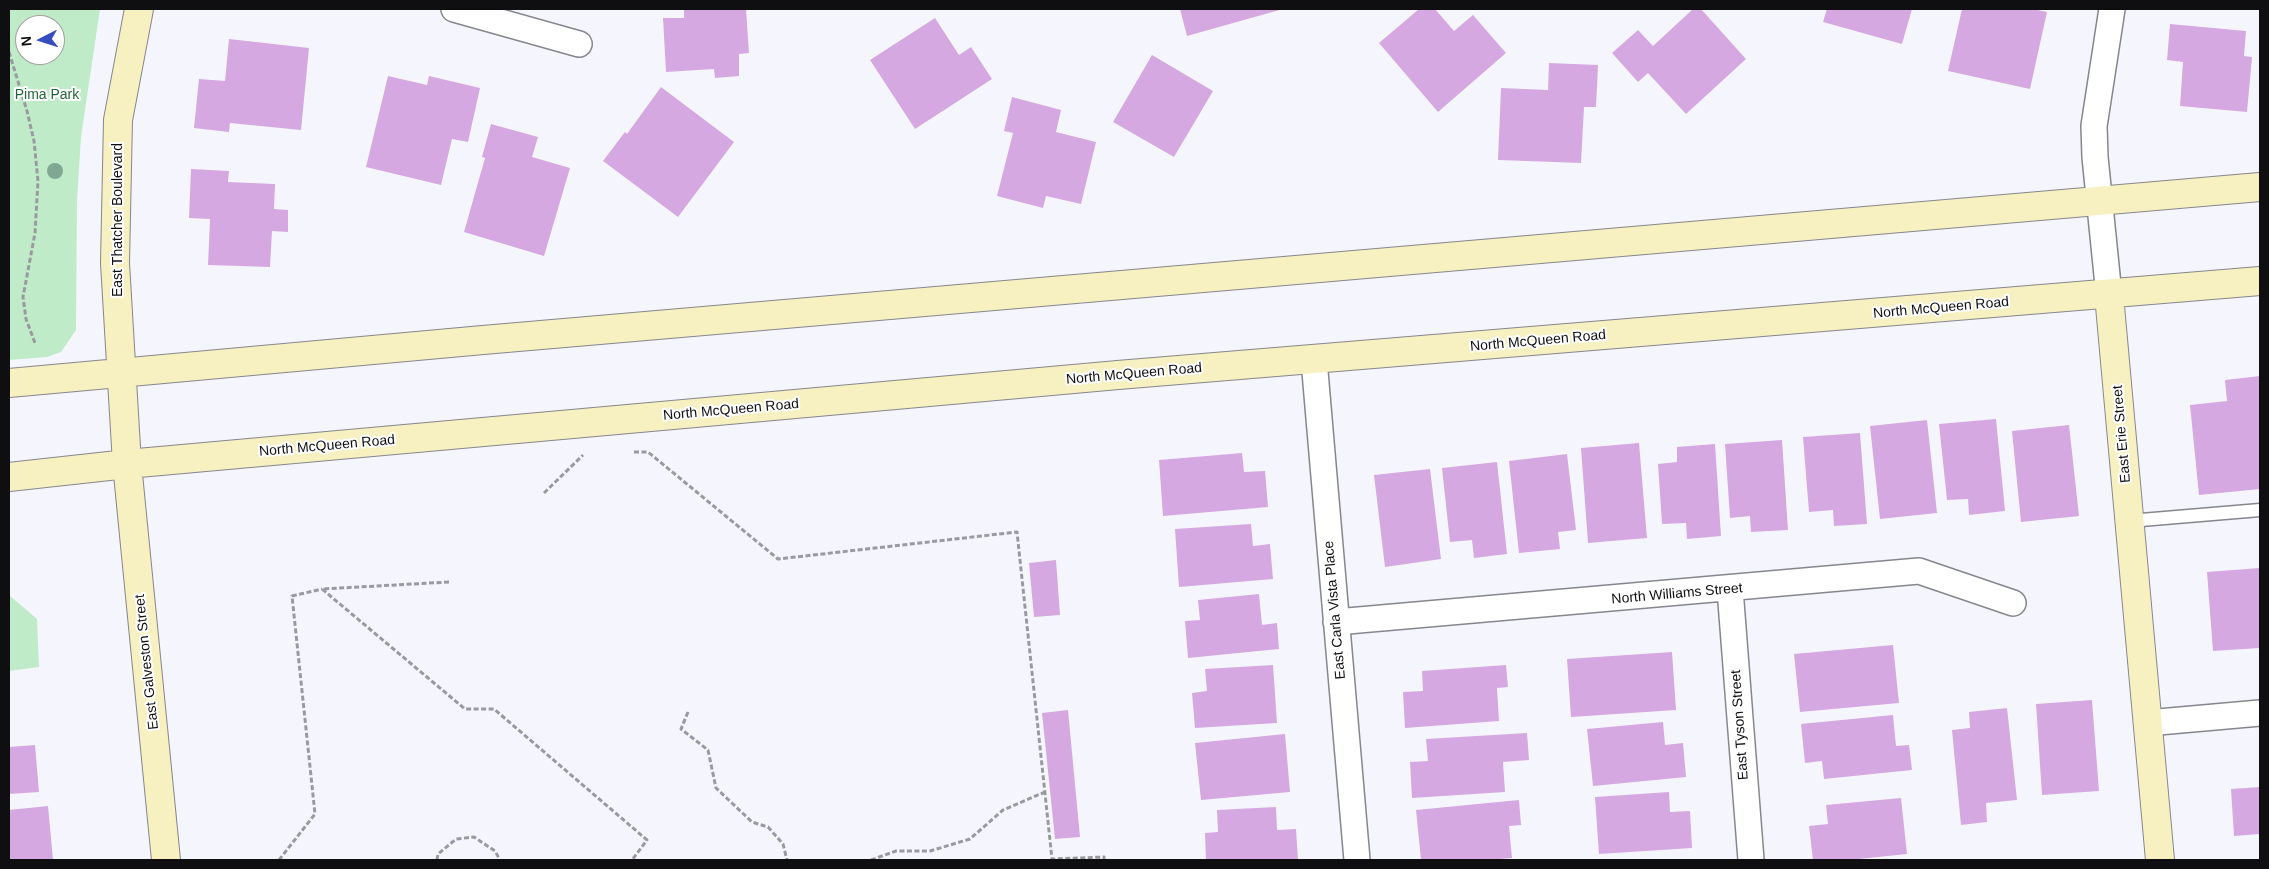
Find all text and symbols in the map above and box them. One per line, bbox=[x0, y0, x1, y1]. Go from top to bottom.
north arrow bbox=[15, 15, 65, 65]
text: N bbox=[18, 35, 34, 47]
park label: Pima Park bbox=[15, 87, 79, 103]
street label: East Thatcher Boulevard bbox=[110, 143, 126, 297]
street label: North McQueen Road bbox=[1872, 294, 2010, 322]
street label: North McQueen Road bbox=[1469, 327, 1607, 355]
street label: North McQueen Road bbox=[1065, 360, 1203, 388]
street label: East Erie Street bbox=[2109, 384, 2135, 484]
street label: North McQueen Road bbox=[662, 396, 800, 424]
street label: North McQueen Road bbox=[258, 432, 396, 460]
street label: East Carla Vista Place bbox=[1321, 540, 1349, 680]
street label: North Williams Street bbox=[1611, 580, 1743, 608]
street label: East Galveston Street bbox=[132, 593, 162, 731]
street label: East Tyson Street bbox=[1728, 669, 1752, 781]

